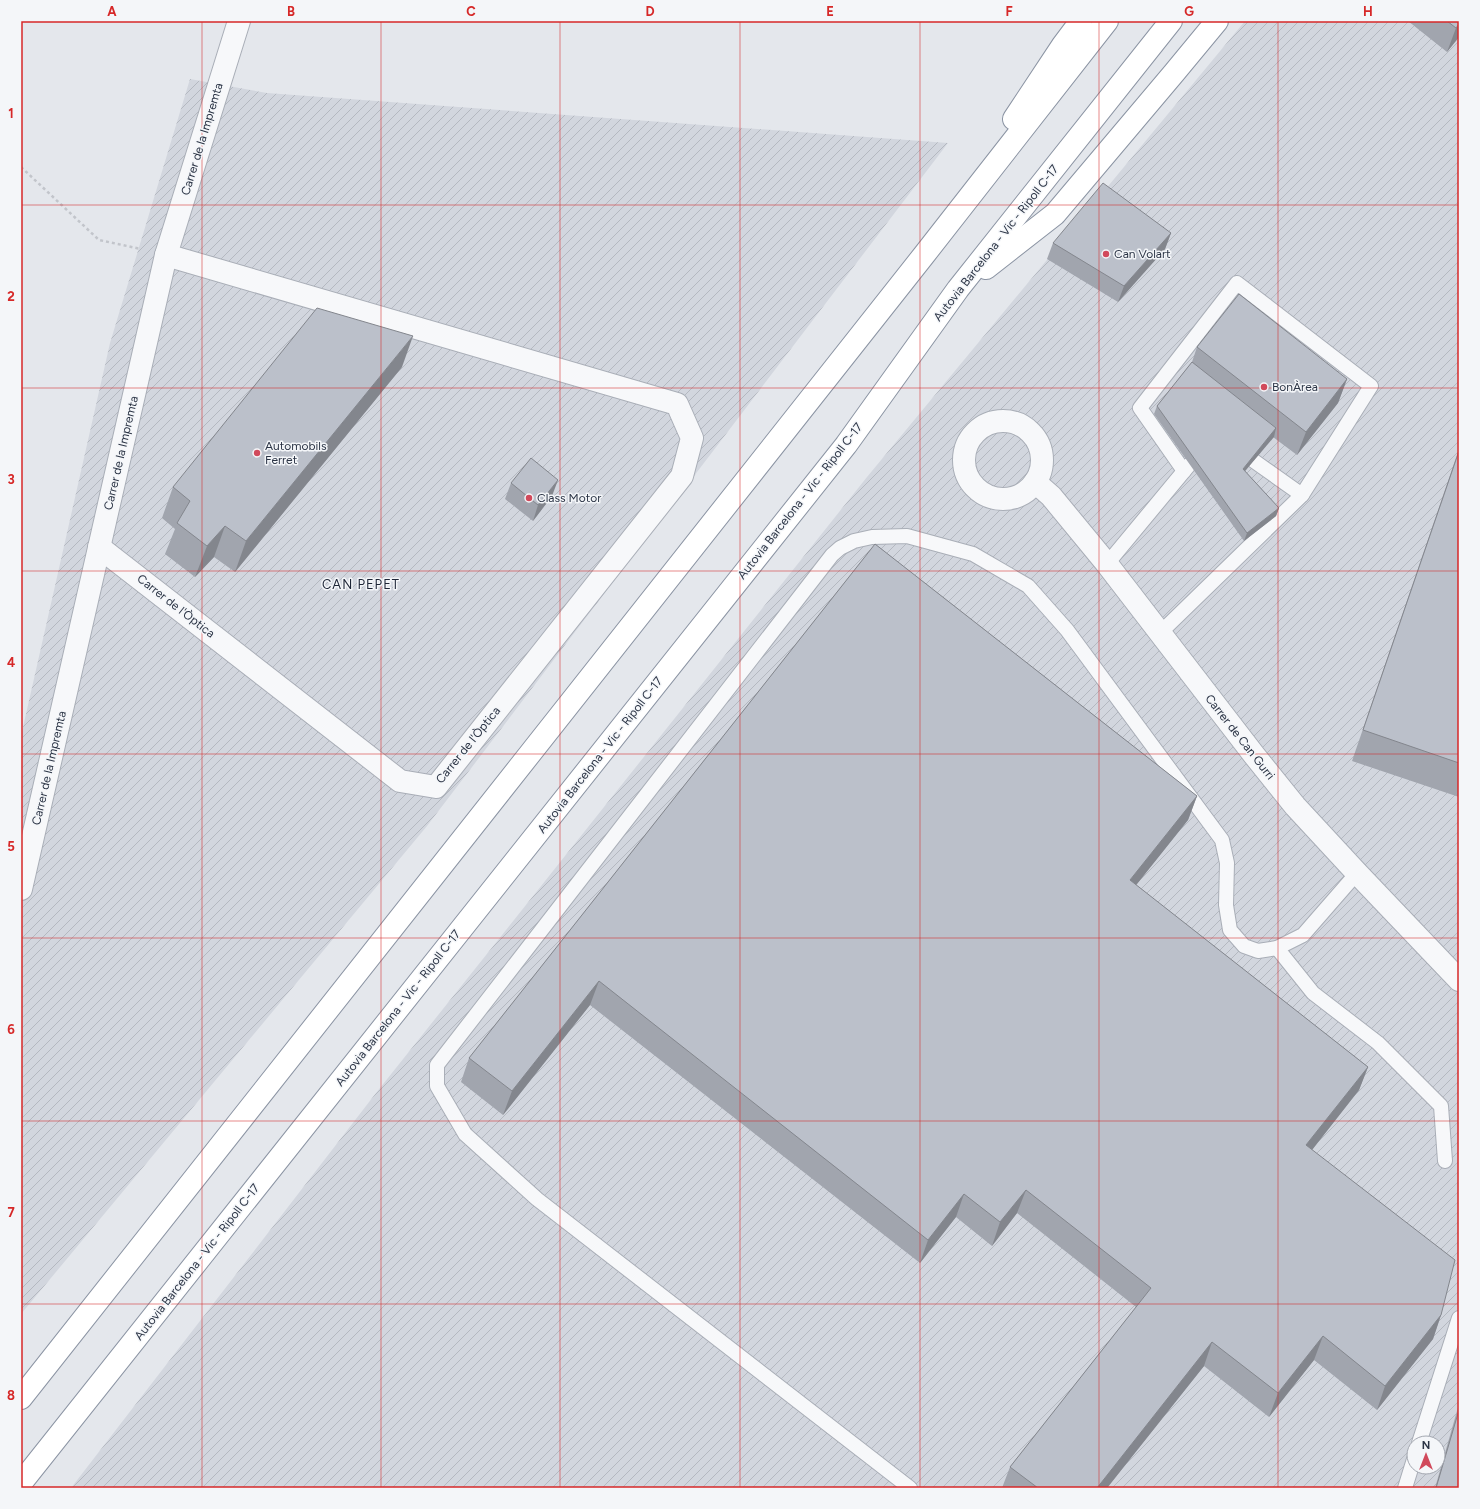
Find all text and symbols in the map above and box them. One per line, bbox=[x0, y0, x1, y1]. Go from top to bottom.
text: A bbox=[107, 4, 117, 19]
text: B bbox=[287, 4, 295, 19]
text: C bbox=[466, 4, 476, 19]
text: D bbox=[645, 4, 655, 19]
text: E bbox=[826, 4, 834, 19]
text: F bbox=[1005, 4, 1013, 19]
text: G bbox=[1184, 4, 1194, 19]
text: H bbox=[1363, 4, 1373, 19]
street label: Carrer de la Impremta bbox=[178, 81, 226, 197]
text: 1 bbox=[8, 106, 14, 121]
street label: Autovia Barcelona - Vic - Ripoll C-17 bbox=[931, 162, 1062, 324]
place label: Can Volart bbox=[1114, 247, 1171, 261]
marker: Can Volart bbox=[1101, 249, 1111, 259]
text: 2 bbox=[7, 289, 15, 304]
place label: BonÀrea bbox=[1272, 380, 1318, 394]
marker: BonÀrea bbox=[1259, 382, 1269, 392]
street label: Carrer de la Impremta bbox=[101, 395, 141, 511]
street label: Autovia Barcelona - Vic - Ripoll C-17 bbox=[735, 420, 866, 582]
place label: Automobils Ferret bbox=[265, 439, 327, 467]
marker: Automobils Ferret bbox=[252, 448, 262, 458]
text: 3 bbox=[7, 472, 15, 487]
place label: Class Motor bbox=[537, 491, 601, 505]
marker: Class Motor bbox=[524, 493, 534, 503]
street label: Carrer de l'Òptica bbox=[134, 571, 218, 641]
district label: CAN PEPET bbox=[322, 577, 400, 592]
text: 4 bbox=[7, 655, 15, 670]
street label: Autovia Barcelona - Vic - Ripoll C-17 bbox=[535, 674, 666, 836]
street label: Carrer de Can Gurri bbox=[1202, 692, 1278, 782]
street label: Carrer de l'Òptica bbox=[433, 704, 503, 786]
street label: Carrer de la Impremta bbox=[29, 710, 69, 826]
text: 5 bbox=[7, 839, 15, 854]
street label: Autovia Barcelona - Vic - Ripoll C-17 bbox=[333, 927, 464, 1089]
text: 6 bbox=[7, 1022, 15, 1037]
street label: Autovia Barcelona - Vic - Ripoll C-17 bbox=[132, 1181, 263, 1343]
text: 7 bbox=[7, 1205, 15, 1220]
text: 8 bbox=[7, 1388, 15, 1403]
north arrow bbox=[1406, 1435, 1446, 1475]
text: N bbox=[1422, 1439, 1430, 1452]

